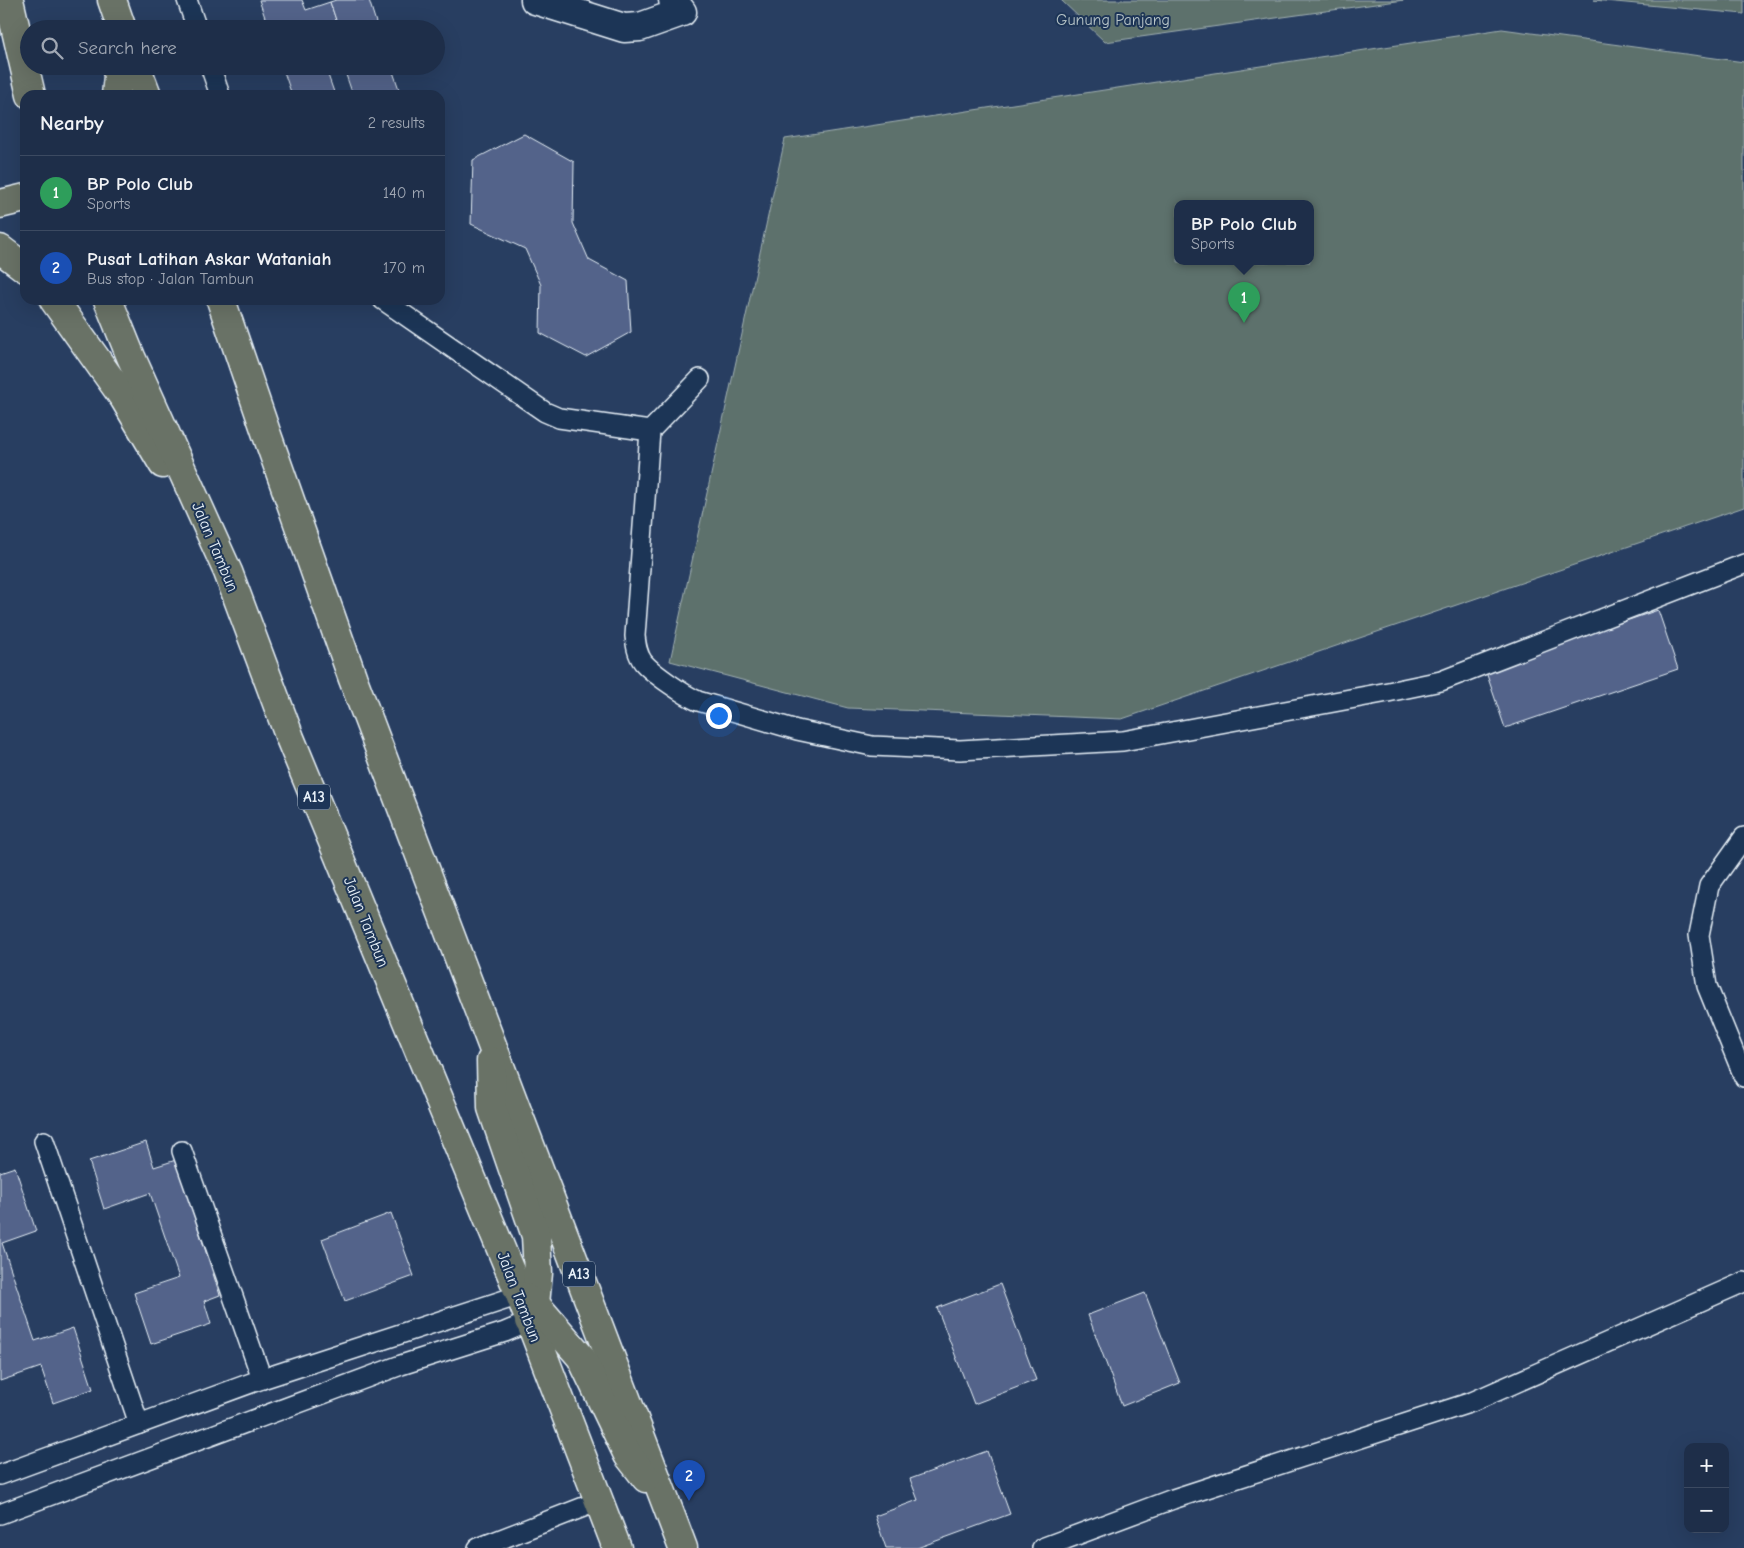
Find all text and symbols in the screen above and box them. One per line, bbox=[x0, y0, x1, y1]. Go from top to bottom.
park label: Gunung Panjang bbox=[1056, 11, 1170, 29]
search box bbox=[20, 20, 445, 75]
icon: search bbox=[38, 34, 66, 62]
text: Search here bbox=[78, 37, 177, 59]
text: Nearby bbox=[40, 111, 104, 135]
text: 2 results bbox=[368, 114, 425, 132]
text: BP Polo Club bbox=[87, 173, 193, 195]
text: 1 bbox=[53, 184, 59, 202]
text: 140 m bbox=[383, 184, 425, 202]
text: Sports bbox=[87, 195, 130, 213]
popup bbox=[1174, 200, 1314, 265]
text: BP Polo Club bbox=[1191, 213, 1297, 235]
text: Sports bbox=[1191, 235, 1234, 253]
text: Pusat Latihan Askar Wataniah bbox=[87, 248, 332, 270]
text: 2 bbox=[52, 259, 60, 277]
text: 170 m bbox=[383, 259, 425, 277]
text: Bus stop · Jalan Tambun bbox=[87, 270, 254, 288]
pin: 1 bbox=[1228, 282, 1260, 323]
street label: Jalan Tambun bbox=[188, 500, 242, 594]
your location bbox=[706, 703, 732, 729]
road number: A13 bbox=[298, 784, 330, 810]
street label: Jalan Tambun bbox=[340, 874, 392, 970]
street label: Jalan Tambun bbox=[493, 1249, 545, 1345]
road number: A13 bbox=[563, 1262, 595, 1286]
map controls bbox=[1684, 1443, 1729, 1533]
button: + bbox=[1684, 1443, 1729, 1488]
pin: 2 bbox=[673, 1460, 705, 1501]
button: − bbox=[1684, 1488, 1729, 1533]

